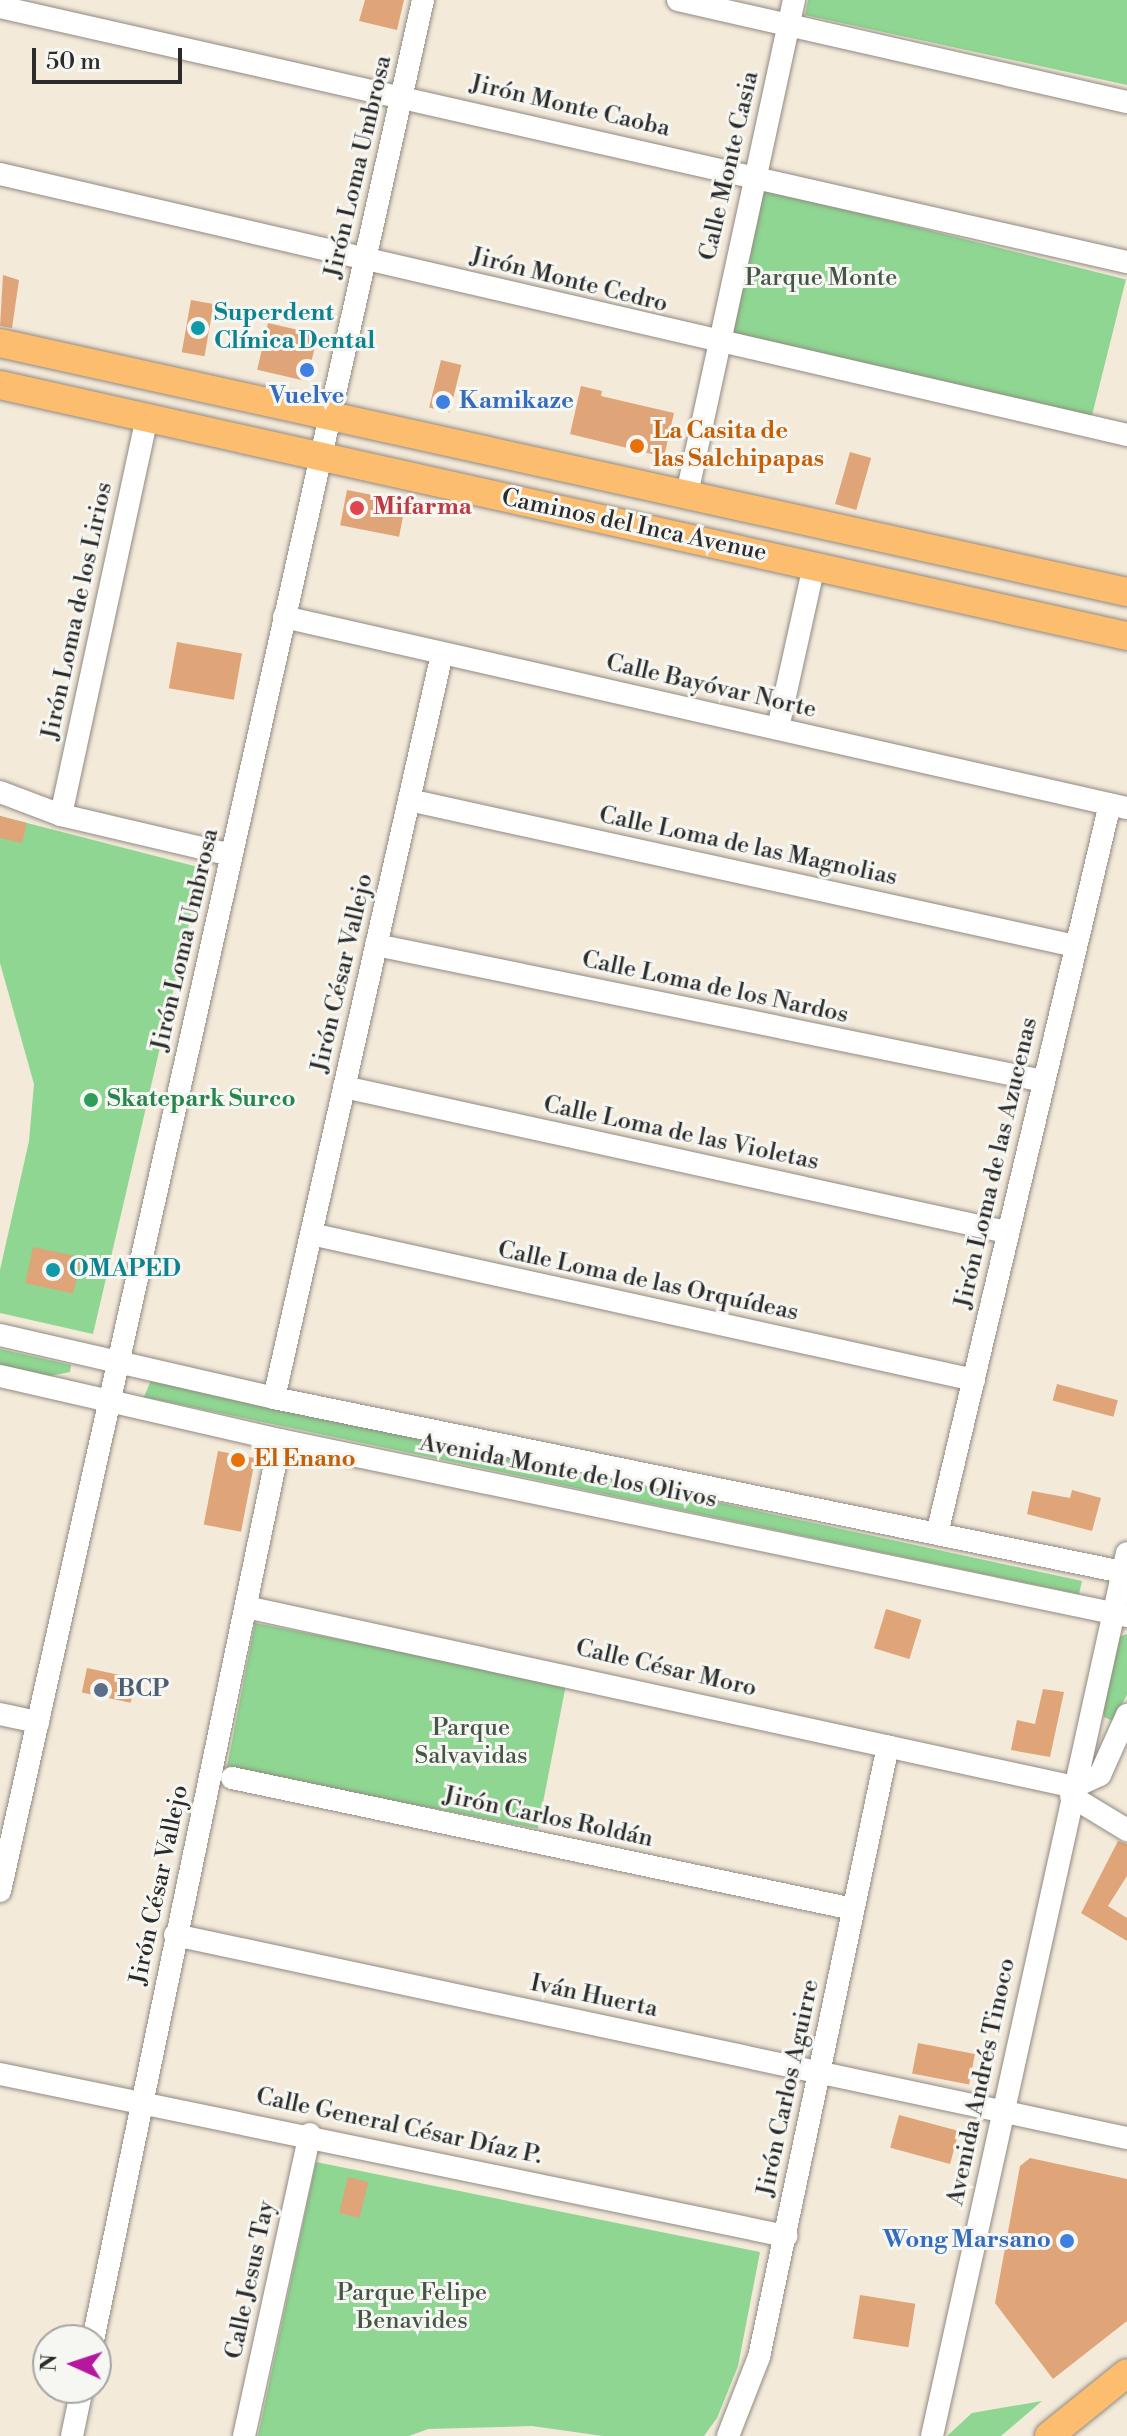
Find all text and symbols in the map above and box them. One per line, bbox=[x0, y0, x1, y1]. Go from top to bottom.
scale bar bbox=[36, 32, 186, 82]
text: 50 m bbox=[46, 47, 101, 77]
street label: Jirón Loma Umbrosa bbox=[319, 53, 399, 281]
street label: Calle Monte Casia bbox=[694, 68, 766, 264]
street label: Jirón Monte Caoba bbox=[467, 70, 673, 144]
street label: Jirón Monte Cedro bbox=[468, 243, 670, 319]
park label: Parque Monte bbox=[745, 265, 897, 293]
place label: Superdent Clínica Dental bbox=[214, 300, 375, 356]
marker: Superdent Clínica Dental bbox=[189, 319, 207, 337]
marker: Vuelve bbox=[298, 361, 316, 379]
place label: Vuelve bbox=[270, 383, 344, 411]
place label: Kamikaze bbox=[459, 388, 574, 416]
marker: Kamikaze bbox=[434, 393, 452, 411]
place label: La Casita de las Salchipapas bbox=[653, 418, 824, 474]
marker: La Casita de las Salchipapas bbox=[628, 437, 646, 455]
street label: Jirón Loma de los Lirios bbox=[37, 480, 119, 742]
street label: Caminos del Inca Avenue bbox=[499, 484, 769, 568]
place label: Mifarma bbox=[373, 494, 472, 522]
marker: Mifarma bbox=[348, 499, 366, 517]
street label: Calle Bayóvar Norte bbox=[603, 649, 819, 725]
street label: Calle Loma de las Magnolias bbox=[596, 801, 900, 893]
street label: Jirón Loma Umbrosa bbox=[146, 826, 226, 1054]
street label: Jirón César Vallejo bbox=[306, 871, 380, 1075]
street label: Calle Loma de los Nardos bbox=[579, 946, 851, 1030]
street label: Jirón Loma de las Azucenas bbox=[950, 1015, 1044, 1311]
place label: Skatepark Surco bbox=[107, 1086, 296, 1114]
marker: Skatepark Surco bbox=[82, 1091, 100, 1109]
street label: Calle Loma de las Violetas bbox=[541, 1091, 821, 1177]
street label: Calle Loma de las Orquídeas bbox=[495, 1236, 801, 1328]
place label: OMAPED bbox=[69, 1256, 181, 1284]
marker: OMAPED bbox=[44, 1261, 62, 1279]
street label: Avenida Monte de los Olivos bbox=[417, 1429, 719, 1515]
place label: El Enano bbox=[254, 1446, 356, 1474]
marker: El Enano bbox=[229, 1451, 247, 1469]
street label: Calle César Moro bbox=[573, 1634, 759, 1704]
place label: BCP bbox=[117, 1676, 169, 1704]
marker: BCP bbox=[92, 1681, 110, 1699]
park label: Parque Salvavidas bbox=[414, 1715, 528, 1771]
street label: Jirón Carlos Roldán bbox=[441, 1782, 655, 1854]
street label: Jirón César Vallejo bbox=[125, 1783, 195, 1987]
street label: Avenida Andrés Tinoco bbox=[942, 1956, 1022, 2208]
street label: Iván Huerta bbox=[528, 1969, 660, 2025]
street label: Jirón Carlos Aguirre bbox=[752, 1977, 826, 2199]
street label: Calle General César Díaz P. bbox=[253, 2083, 545, 2171]
street label: Calle Jesus Tay bbox=[220, 2198, 282, 2362]
place label: Wong Marsano bbox=[883, 2227, 1051, 2255]
marker: Wong Marsano bbox=[1058, 2232, 1076, 2250]
park label: Parque Felipe Benavides bbox=[337, 2280, 487, 2336]
north arrow bbox=[32, 2324, 112, 2404]
text: N bbox=[36, 2353, 63, 2372]

